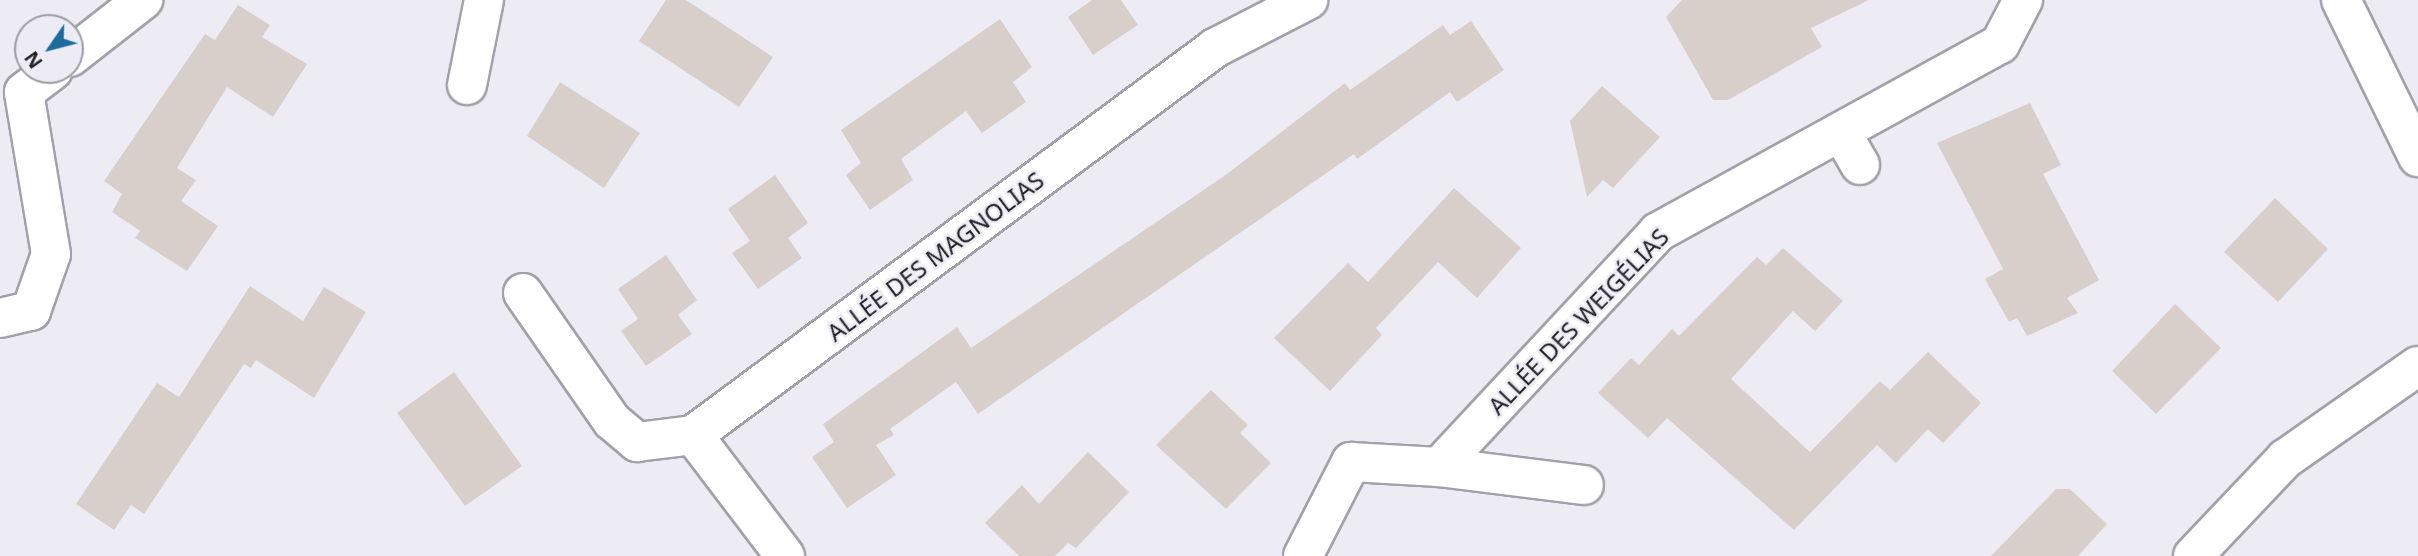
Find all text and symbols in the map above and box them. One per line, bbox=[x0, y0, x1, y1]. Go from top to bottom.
north arrow bbox=[14, 14, 84, 84]
text: N bbox=[18, 46, 49, 74]
street label: ALLÉE DES MAGNOLIAS bbox=[821, 165, 1049, 347]
street label: ALLÉE DES WEIGÉLIAS bbox=[1482, 222, 1674, 420]

